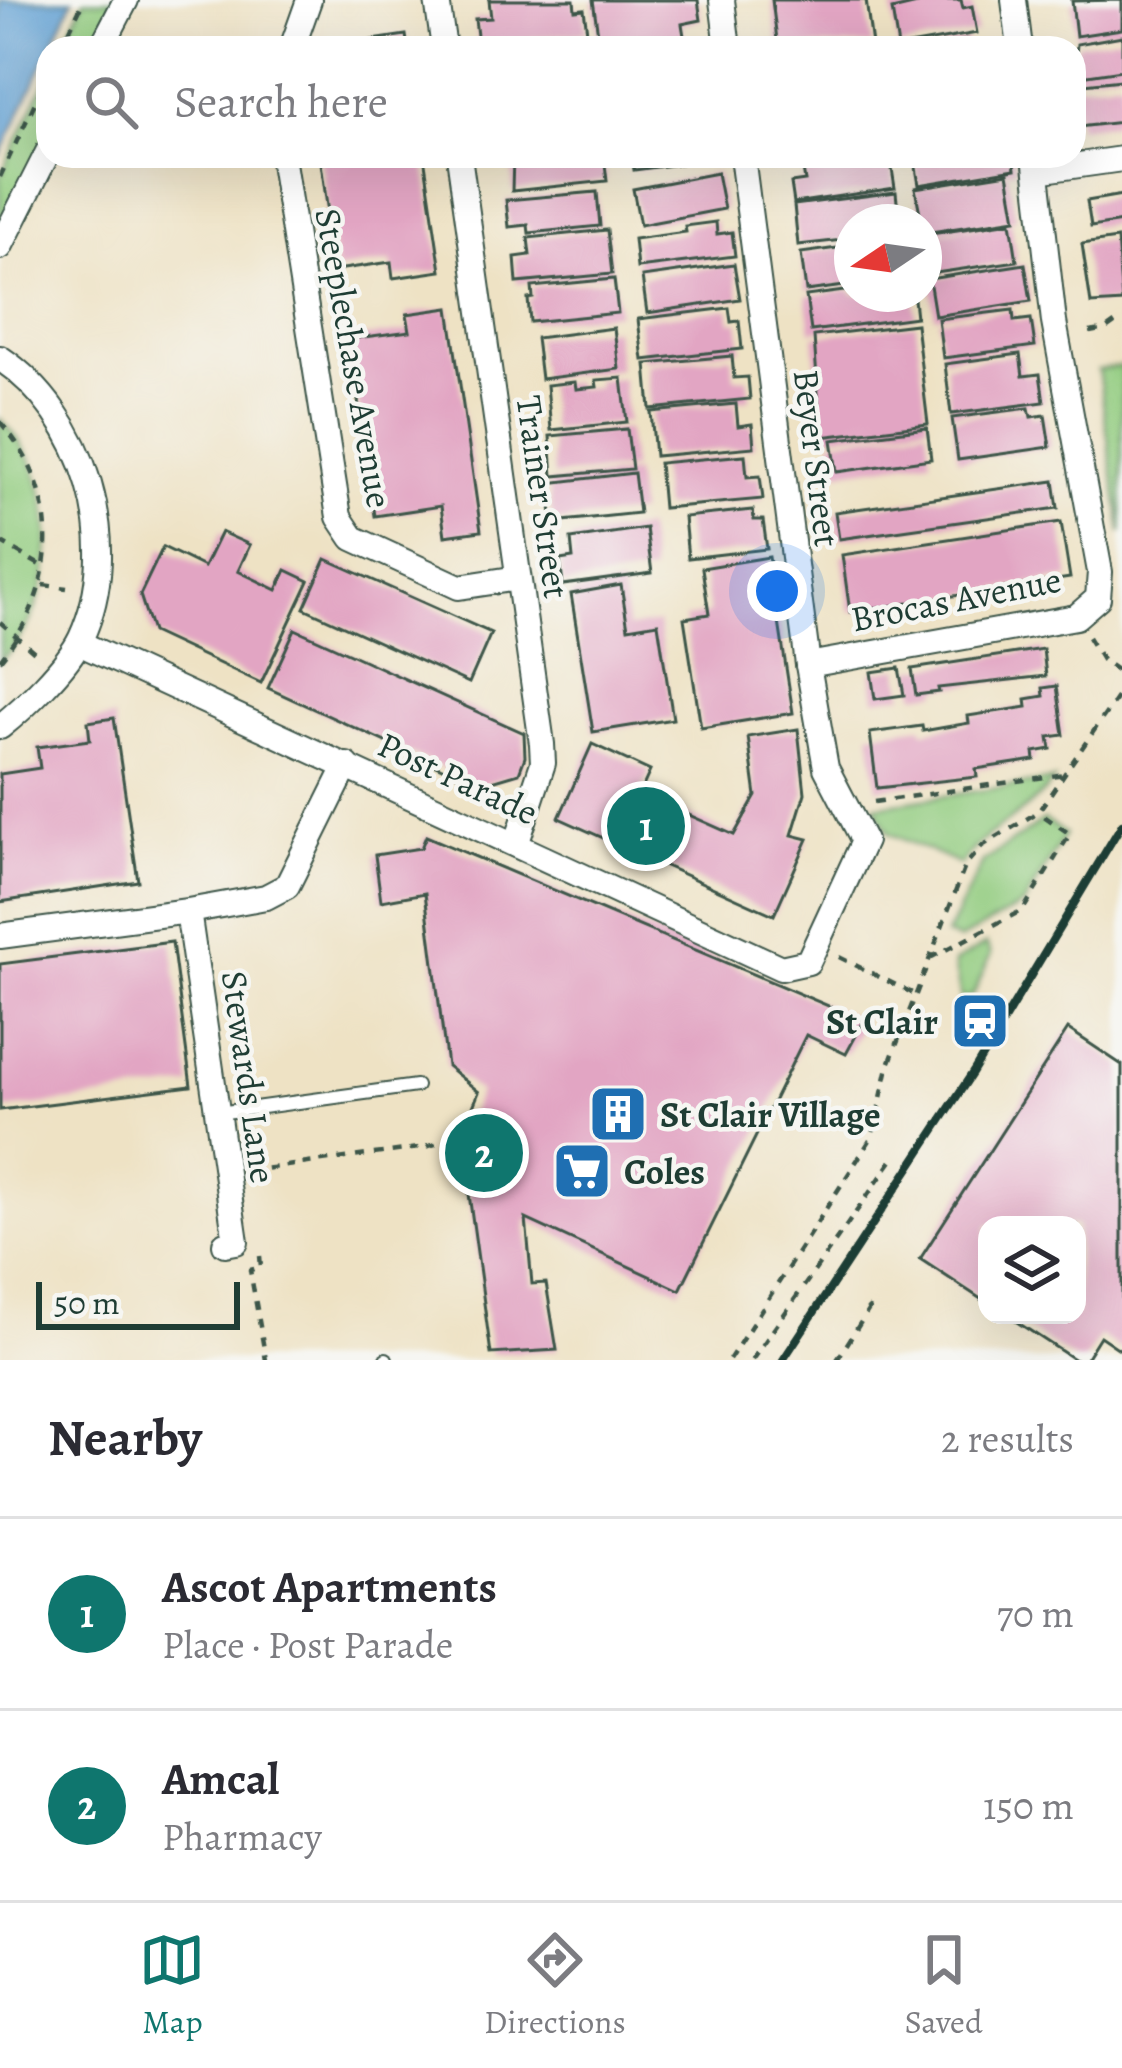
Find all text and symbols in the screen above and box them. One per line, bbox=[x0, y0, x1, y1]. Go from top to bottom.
search box bbox=[36, 36, 1086, 168]
icon: search bbox=[78, 69, 144, 135]
text: Search here bbox=[174, 71, 388, 133]
street label: Steeplechase Avenue bbox=[304, 204, 404, 512]
north arrow bbox=[834, 204, 942, 312]
street label: Beyer Street bbox=[782, 367, 852, 550]
street label: Trainer Street bbox=[505, 392, 581, 602]
street label: Brocas Avenue bbox=[847, 555, 1065, 643]
your location bbox=[747, 561, 807, 621]
street label: Post Parade bbox=[370, 720, 546, 836]
pin: 1 bbox=[607, 781, 685, 871]
street label: Stewards Lane bbox=[210, 968, 288, 1186]
station icon: St Clair bbox=[949, 990, 1011, 1052]
place label: St Clair bbox=[826, 997, 938, 1046]
building icon: St Clair Village bbox=[587, 1083, 649, 1145]
place label: St Clair Village bbox=[660, 1090, 881, 1139]
pin: 2 bbox=[445, 1108, 523, 1198]
supermarket icon: Coles bbox=[551, 1140, 613, 1202]
place label: Coles bbox=[624, 1147, 705, 1196]
map controls bbox=[978, 1216, 1086, 1324]
button: layers bbox=[978, 1216, 1086, 1324]
scale bar bbox=[36, 1276, 240, 1329]
text: 50 m bbox=[54, 1280, 120, 1325]
text: Nearby bbox=[48, 1403, 202, 1473]
text: 2 results bbox=[941, 1412, 1074, 1465]
text: Ascot Apartments bbox=[162, 1556, 497, 1618]
text: 1 bbox=[80, 1587, 94, 1640]
text: 70 m bbox=[997, 1587, 1074, 1640]
text: Place · Post Parade bbox=[162, 1618, 453, 1671]
text: Amcal bbox=[162, 1748, 279, 1810]
text: 2 bbox=[78, 1779, 96, 1832]
text: 150 m bbox=[983, 1779, 1074, 1832]
text: Pharmacy bbox=[162, 1810, 322, 1863]
tab: Map bbox=[139, 1927, 205, 2044]
tab: Directions bbox=[484, 1927, 626, 2044]
tab: Saved bbox=[904, 1927, 983, 2044]

